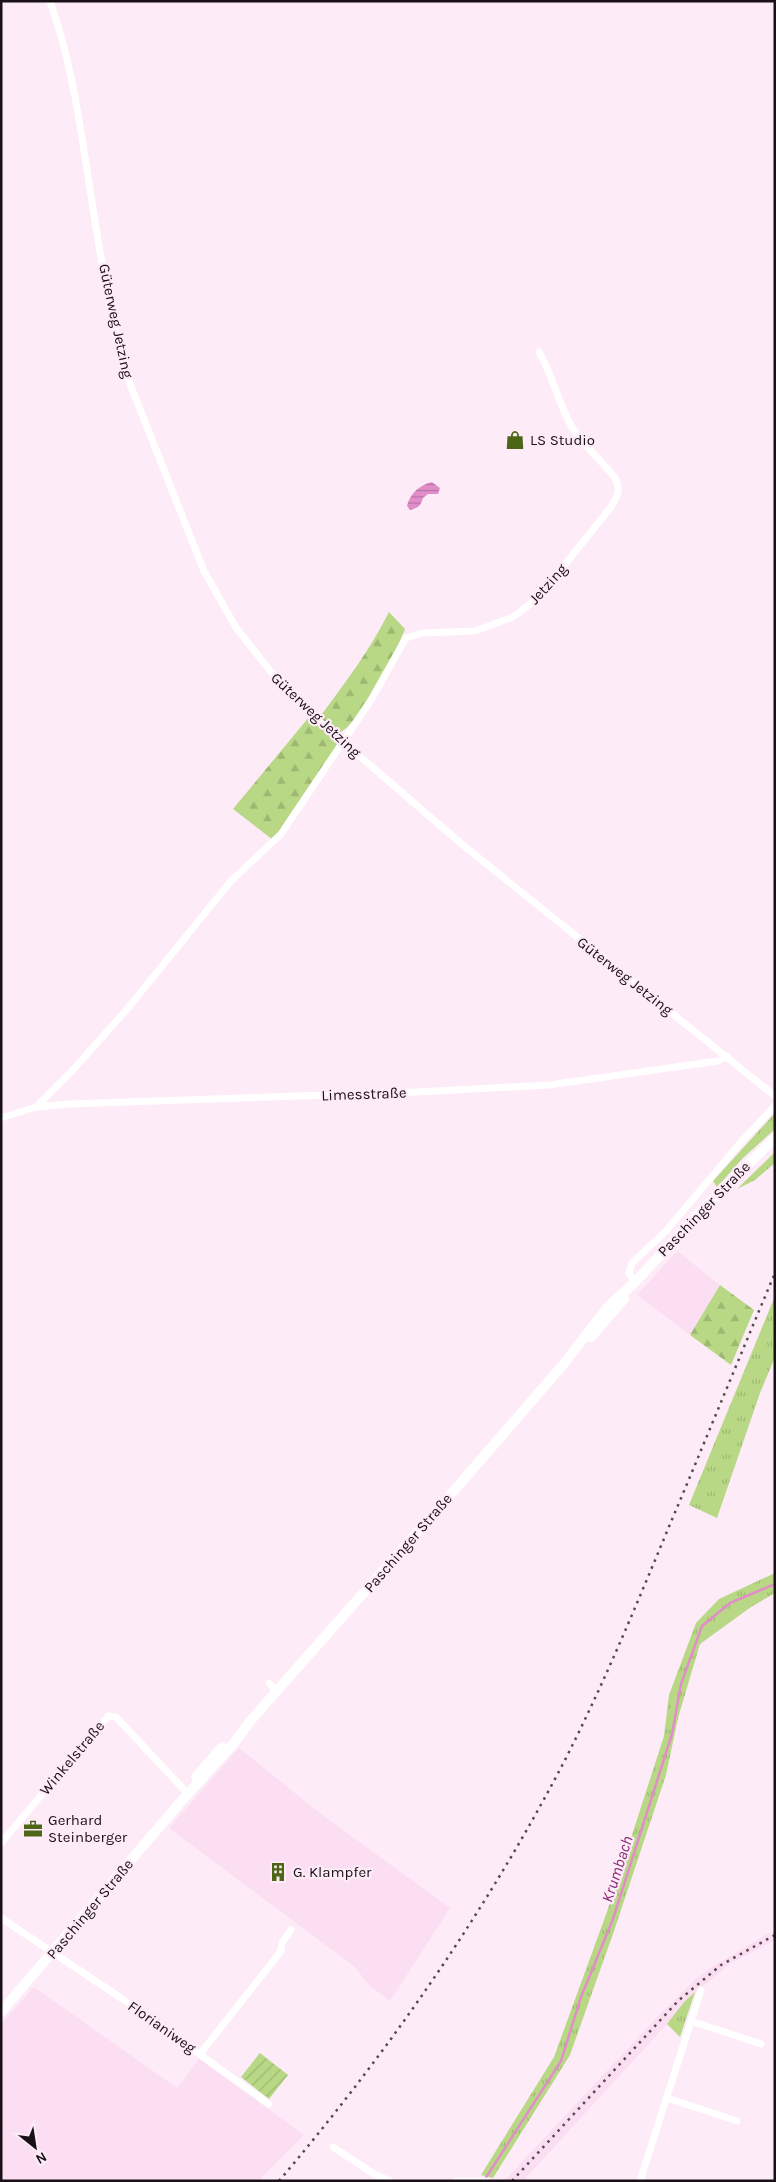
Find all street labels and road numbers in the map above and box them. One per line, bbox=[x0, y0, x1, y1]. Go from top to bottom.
street label: Güterweg Jetzing bbox=[95, 262, 137, 380]
street label: Jetzing bbox=[525, 560, 571, 608]
street label: Güterweg Jetzing bbox=[267, 669, 365, 762]
street label: Güterweg Jetzing bbox=[574, 933, 677, 1019]
street label: Limesstraße bbox=[321, 1084, 407, 1104]
street label: Paschinger Straße bbox=[654, 1158, 754, 1260]
street label: Paschinger Straße bbox=[360, 1490, 456, 1596]
street label: Winkelstraße bbox=[36, 1717, 108, 1799]
street label: Paschinger Straße bbox=[43, 1855, 137, 1963]
street label: Florianiweg bbox=[124, 1997, 200, 2057]

